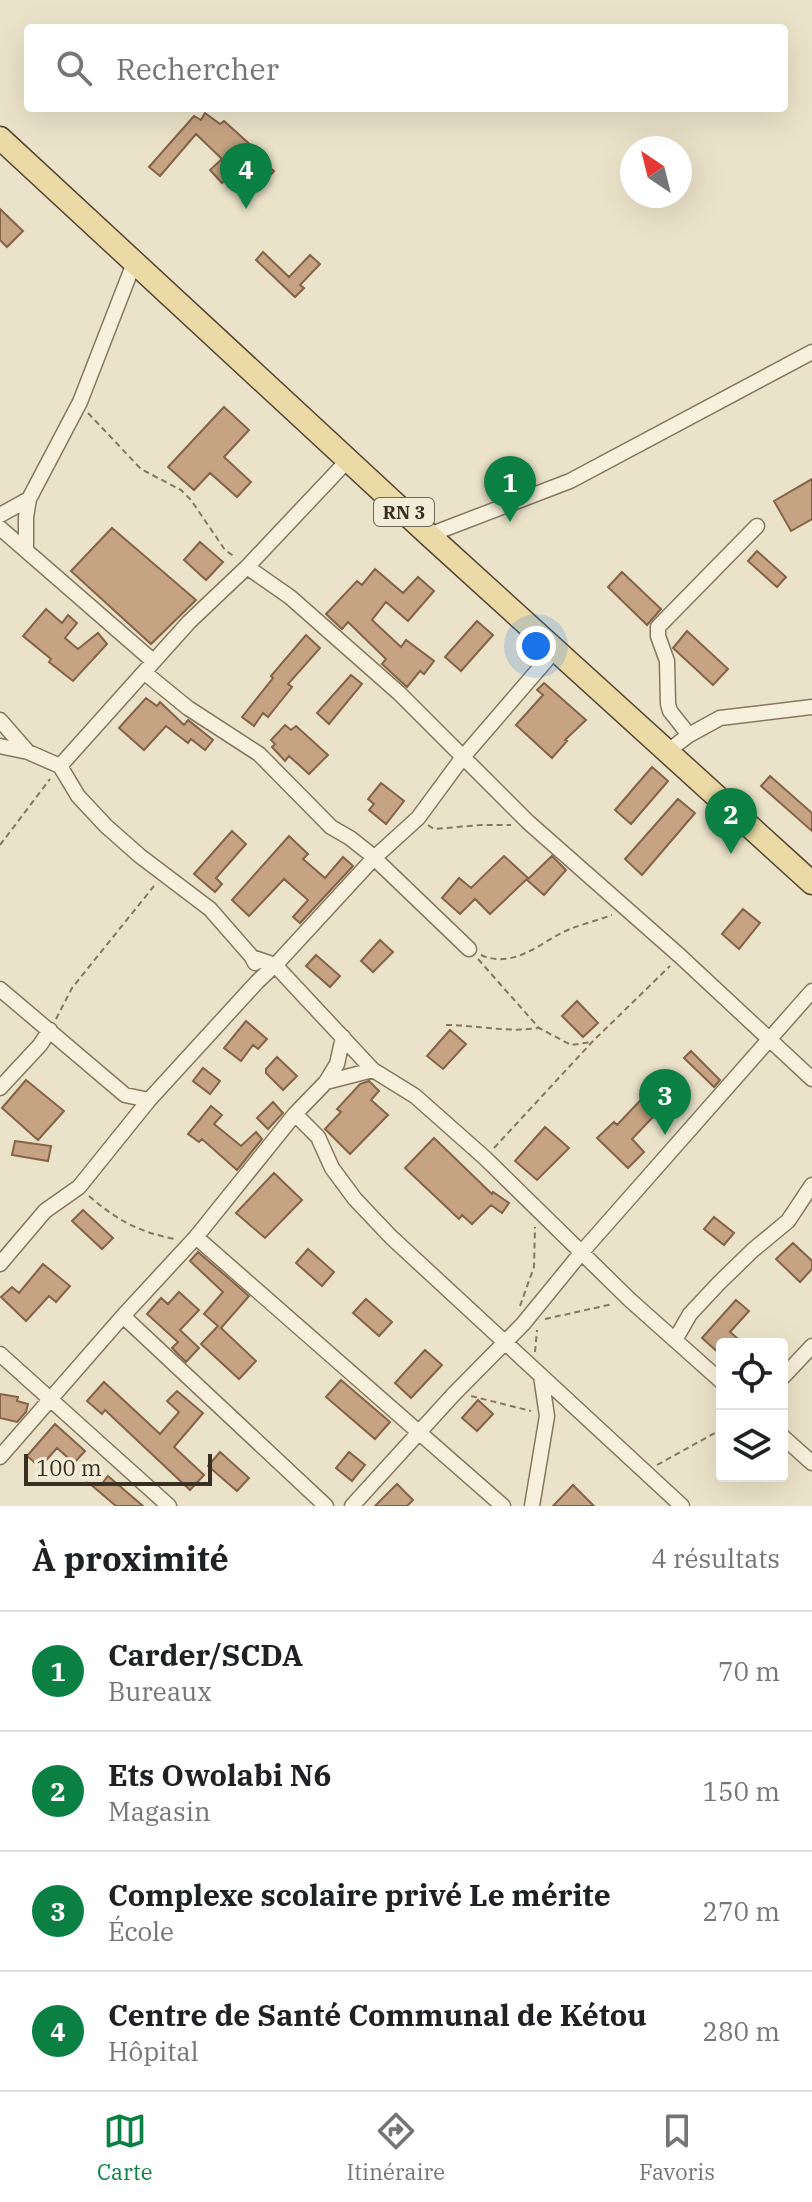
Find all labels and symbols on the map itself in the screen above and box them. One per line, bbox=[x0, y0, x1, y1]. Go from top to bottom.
north arrow bbox=[620, 136, 692, 208]
pin: 4 bbox=[220, 143, 272, 209]
pin: 1 bbox=[484, 456, 536, 522]
road number: RN 3 bbox=[374, 498, 434, 526]
your location bbox=[516, 626, 556, 666]
pin: 2 bbox=[705, 788, 757, 854]
pin: 3 bbox=[639, 1069, 691, 1135]
scale bar bbox=[24, 1450, 212, 1486]

